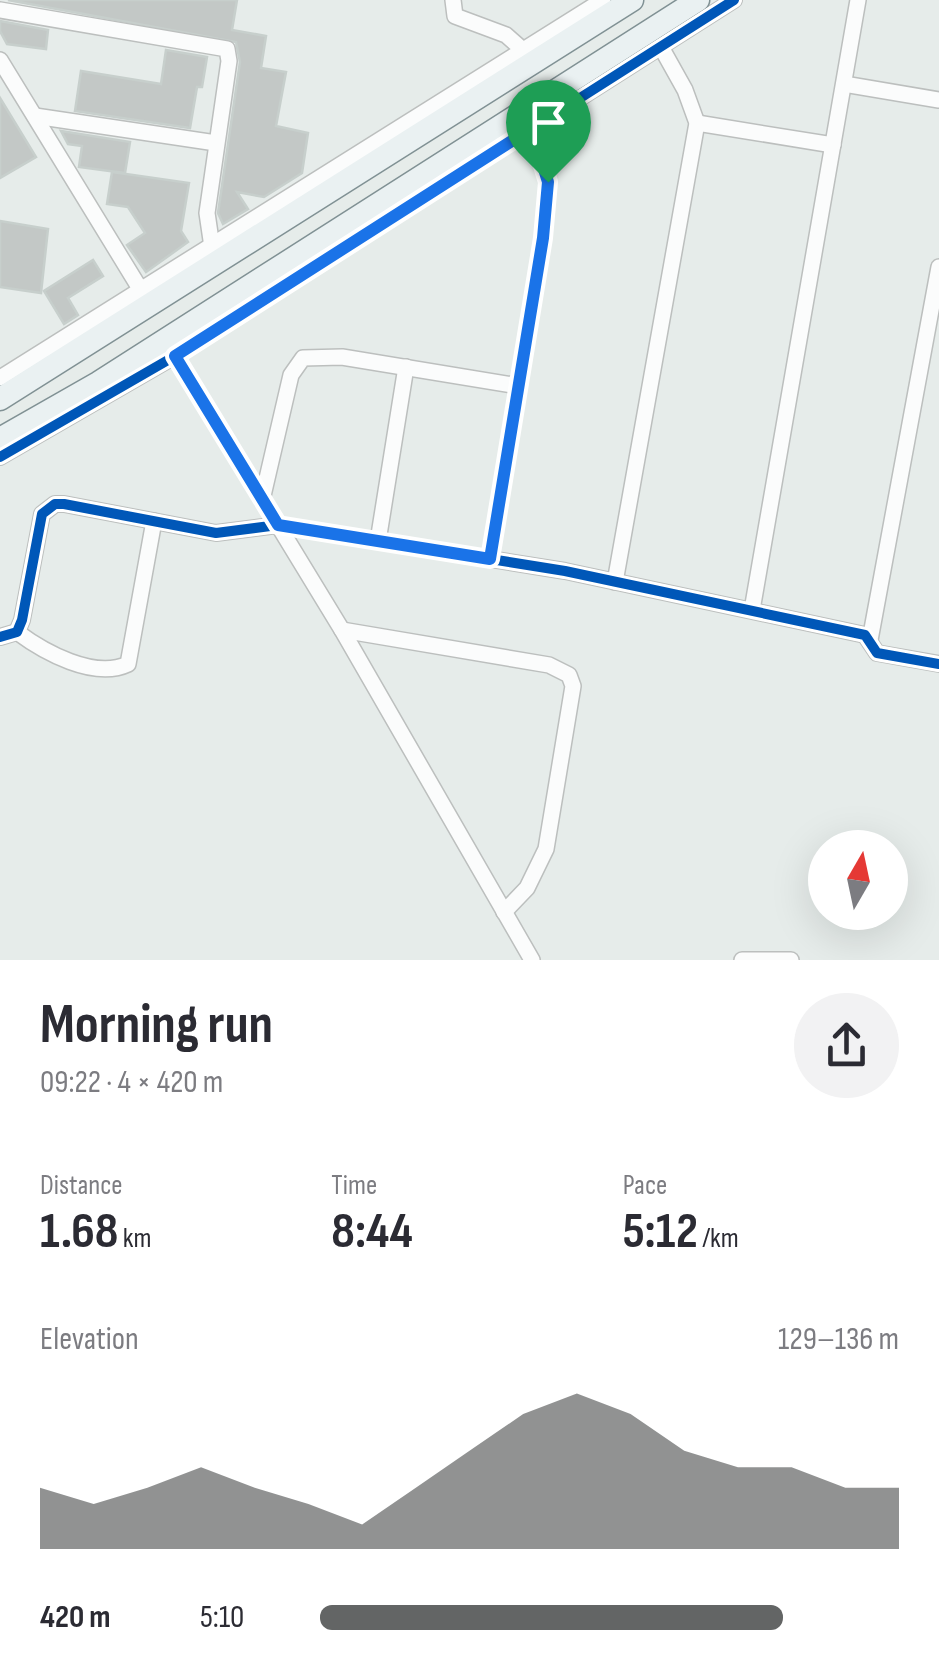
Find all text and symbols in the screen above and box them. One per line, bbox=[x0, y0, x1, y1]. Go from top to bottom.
pin bbox=[506, 80, 591, 183]
icon: arrive bbox=[521, 95, 576, 150]
north arrow bbox=[808, 830, 908, 930]
map controls bbox=[808, 830, 908, 930]
text: Morning run bbox=[40, 992, 273, 1059]
button: share bbox=[794, 993, 899, 1098]
text: 09:22 · 4 × 420 m bbox=[40, 1063, 223, 1102]
text: Distance bbox=[40, 1169, 123, 1202]
text: Time bbox=[331, 1169, 377, 1202]
text: Pace bbox=[623, 1169, 667, 1202]
text: 1.68 bbox=[40, 1202, 118, 1262]
text: 8:44 bbox=[331, 1202, 413, 1262]
text: 5:12 bbox=[623, 1202, 698, 1262]
text: km bbox=[118, 1222, 151, 1255]
text: /km bbox=[698, 1222, 739, 1255]
text: Elevation bbox=[40, 1320, 139, 1359]
text: 129–136 m bbox=[778, 1320, 899, 1359]
text: 420 m bbox=[40, 1598, 110, 1637]
text: 5:10 bbox=[200, 1598, 244, 1637]

